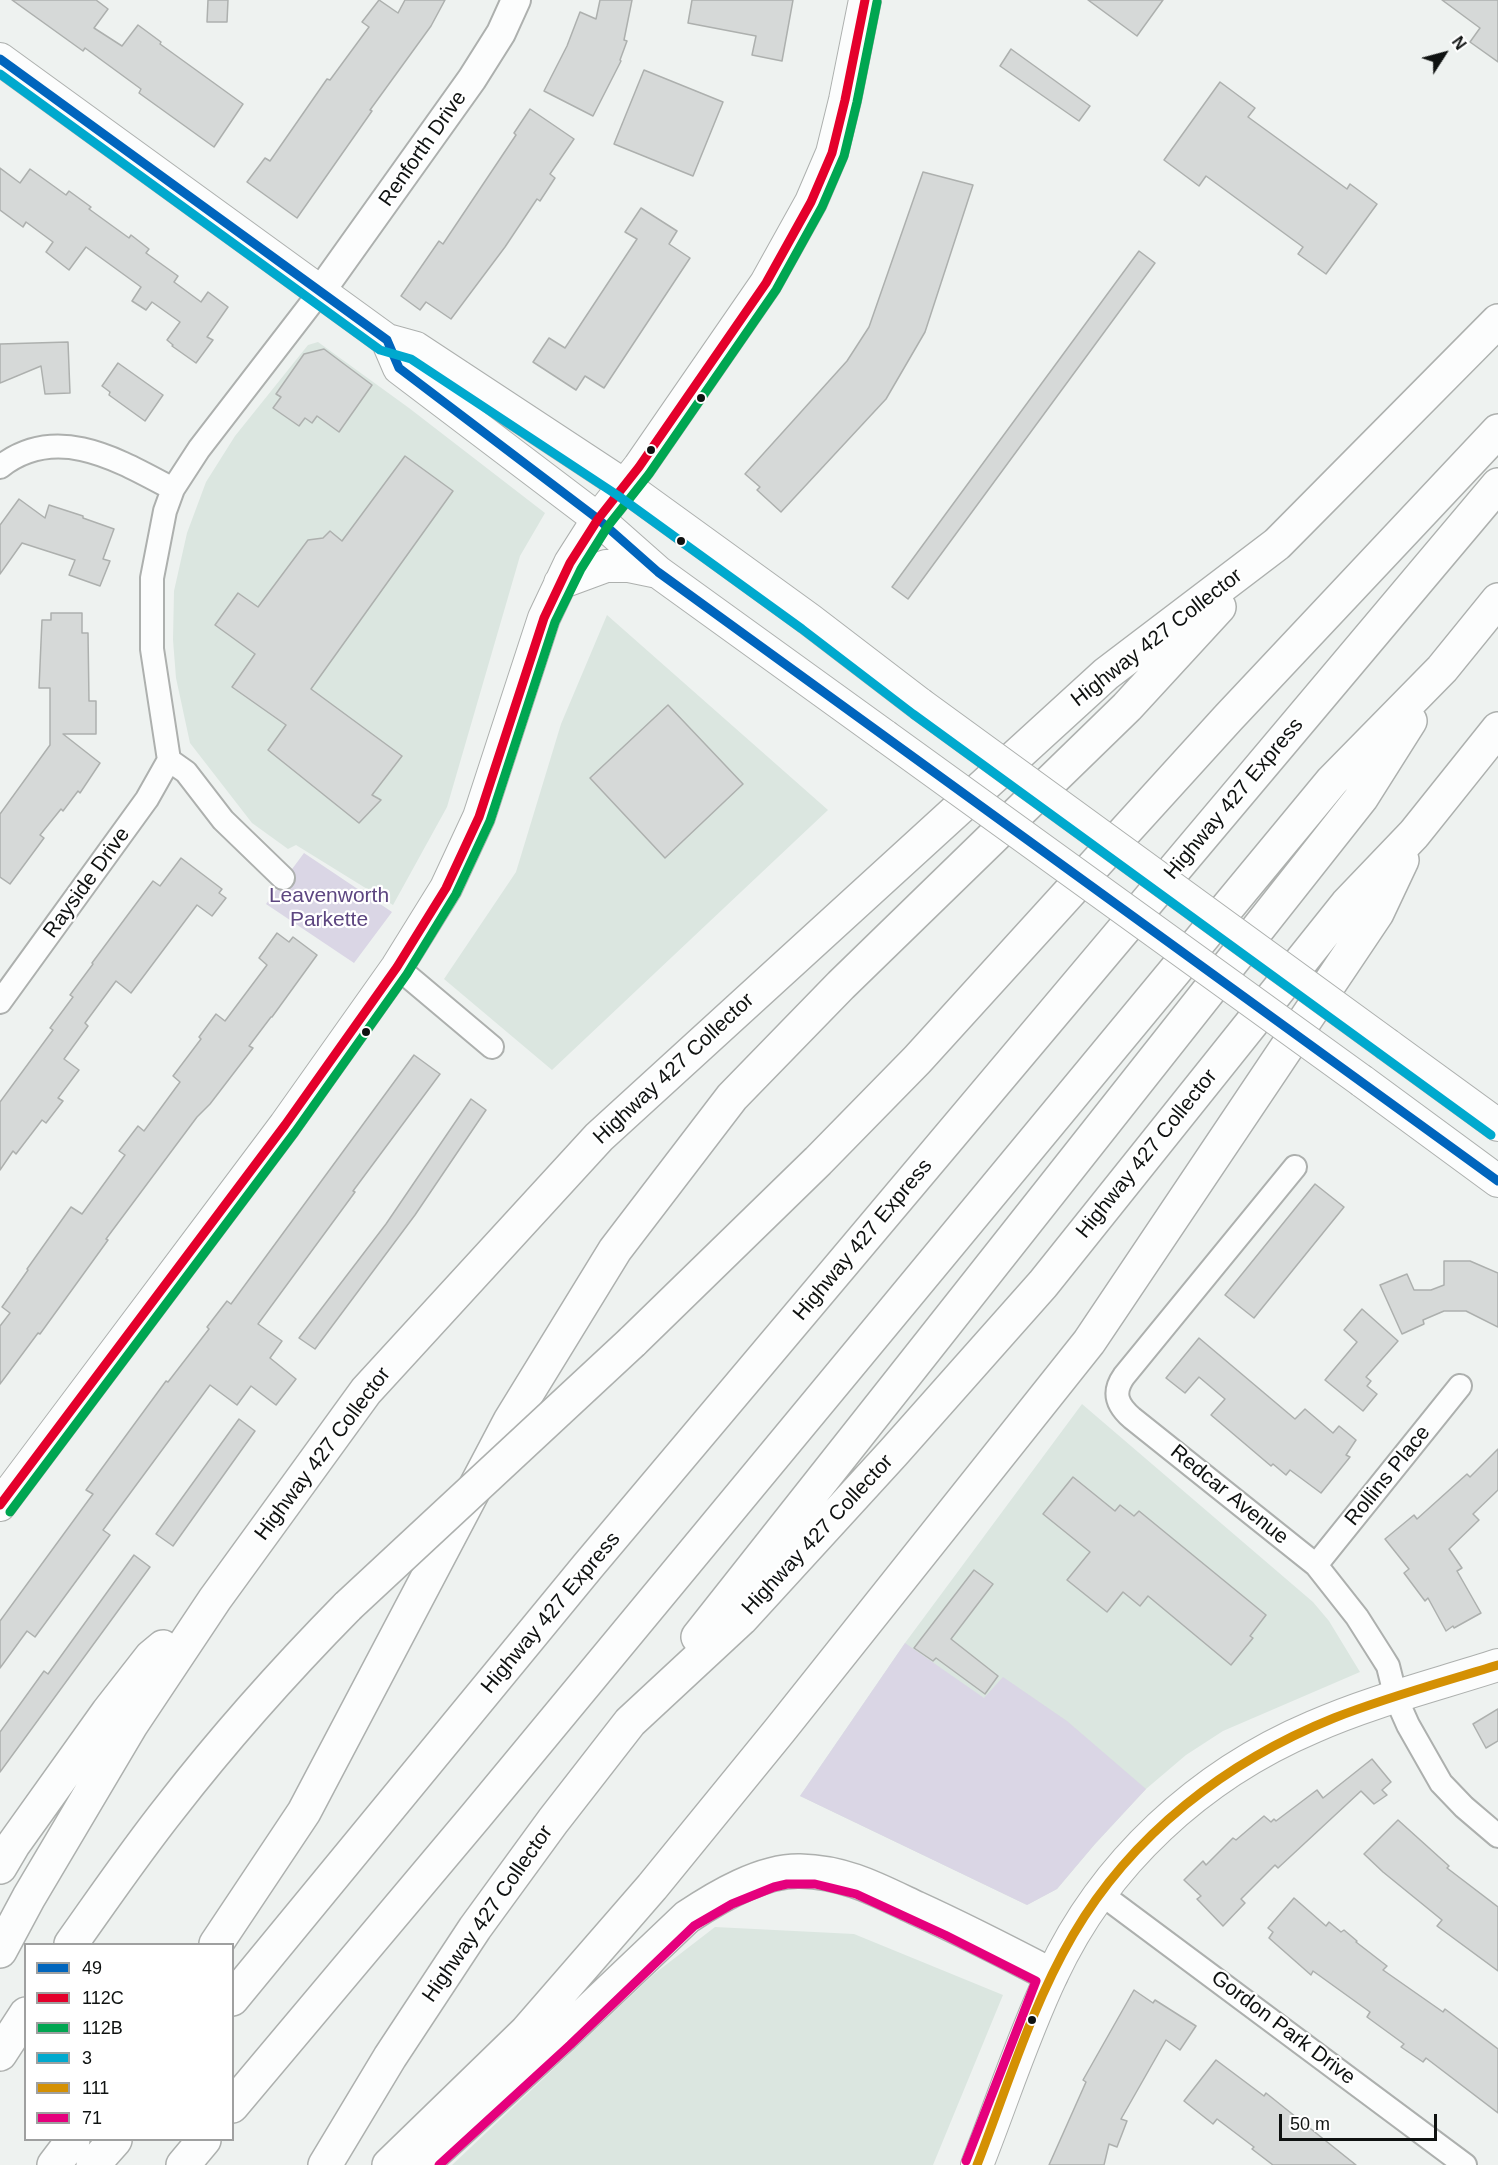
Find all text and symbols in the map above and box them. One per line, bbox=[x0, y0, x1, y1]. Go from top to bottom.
north arrow bbox=[1414, 24, 1474, 84]
text: N bbox=[1449, 33, 1469, 53]
street label: Renforth Drive bbox=[374, 86, 472, 212]
unlabelled marker bbox=[695, 392, 707, 404]
unlabelled marker bbox=[645, 444, 657, 456]
unlabelled marker bbox=[675, 535, 687, 547]
street label: Highway 427 Collector bbox=[1066, 563, 1248, 713]
street label: Highway 427 Express bbox=[1159, 713, 1309, 885]
street label: Rayside Drive bbox=[38, 823, 136, 943]
park label: Leavenworth Parkette bbox=[269, 883, 389, 933]
street label: Highway 427 Collector bbox=[589, 988, 759, 1150]
unlabelled marker bbox=[360, 1026, 372, 1038]
street label: Highway 427 Collector bbox=[1071, 1064, 1223, 1244]
street label: Highway 427 Express bbox=[788, 1154, 938, 1326]
street label: Highway 427 Collector bbox=[250, 1363, 396, 1545]
street label: Rollins Place bbox=[1340, 1421, 1436, 1531]
street label: Redcar Avenue bbox=[1165, 1440, 1293, 1550]
street label: Highway 427 Collector bbox=[737, 1450, 899, 1620]
street label: Highway 427 Express bbox=[476, 1527, 626, 1699]
street label: Highway 427 Collector bbox=[417, 1821, 559, 2007]
legend bbox=[24, 1943, 234, 2141]
text: 49 bbox=[82, 1958, 102, 1978]
street label: Gordon Park Drive bbox=[1206, 1966, 1360, 2090]
text: 112C bbox=[82, 1988, 124, 2008]
unlabelled marker bbox=[1026, 2014, 1038, 2026]
text: 112B bbox=[82, 2018, 123, 2038]
text: 3 bbox=[82, 2048, 92, 2068]
text: 111 bbox=[82, 2078, 109, 2098]
scale bar bbox=[1282, 2102, 1440, 2140]
text: 71 bbox=[82, 2108, 102, 2128]
text: 50 m bbox=[1290, 2114, 1330, 2134]

